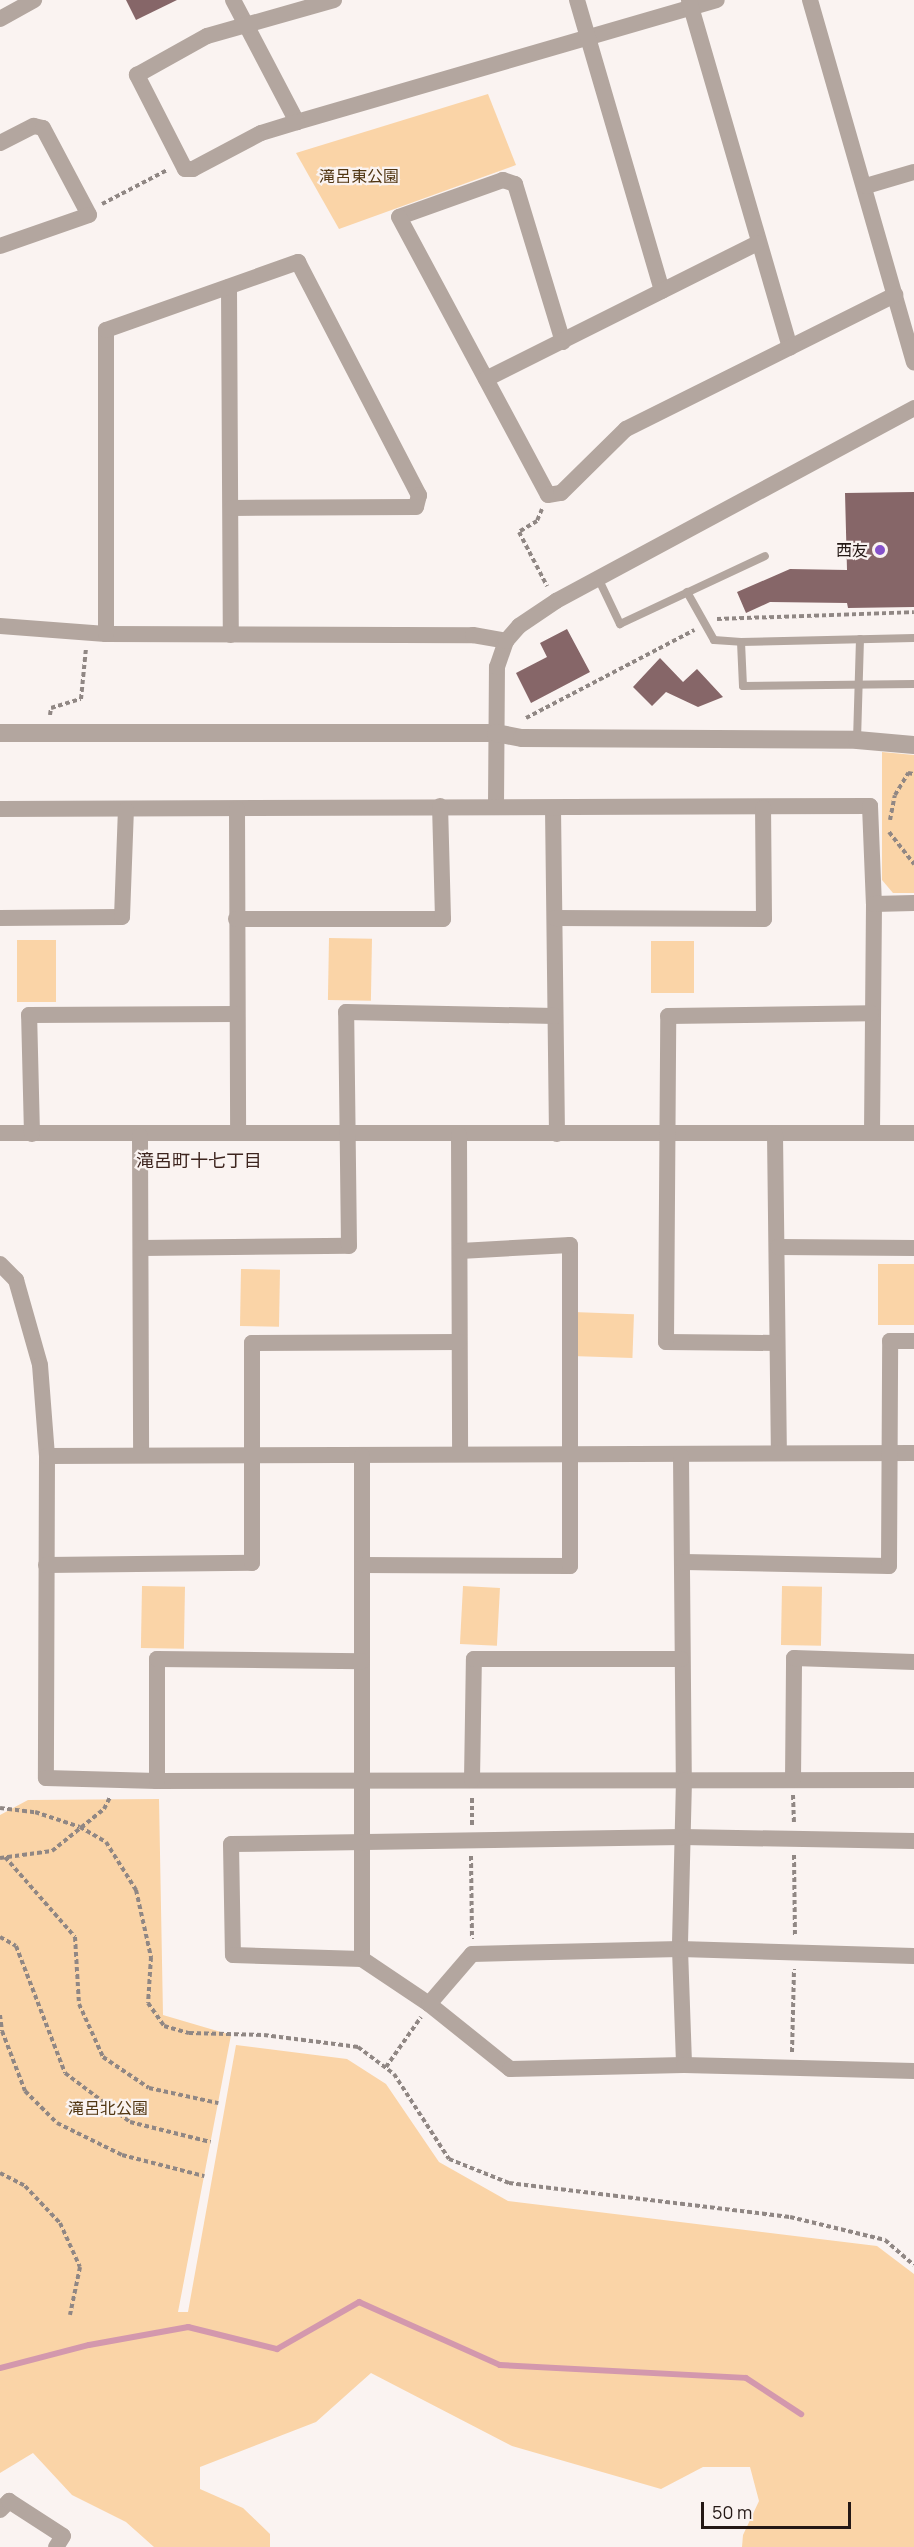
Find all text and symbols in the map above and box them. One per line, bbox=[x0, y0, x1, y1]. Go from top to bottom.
park label: 滝呂東公園 bbox=[319, 166, 399, 186]
place label: 西友 bbox=[836, 540, 868, 560]
marker: 西友 bbox=[873, 543, 887, 557]
district label: 滝呂町十七丁目 bbox=[136, 1149, 262, 1171]
park label: 滝呂北公園 bbox=[68, 2098, 148, 2118]
scale bar bbox=[704, 2490, 854, 2528]
text: 50 m bbox=[712, 2500, 752, 2524]

